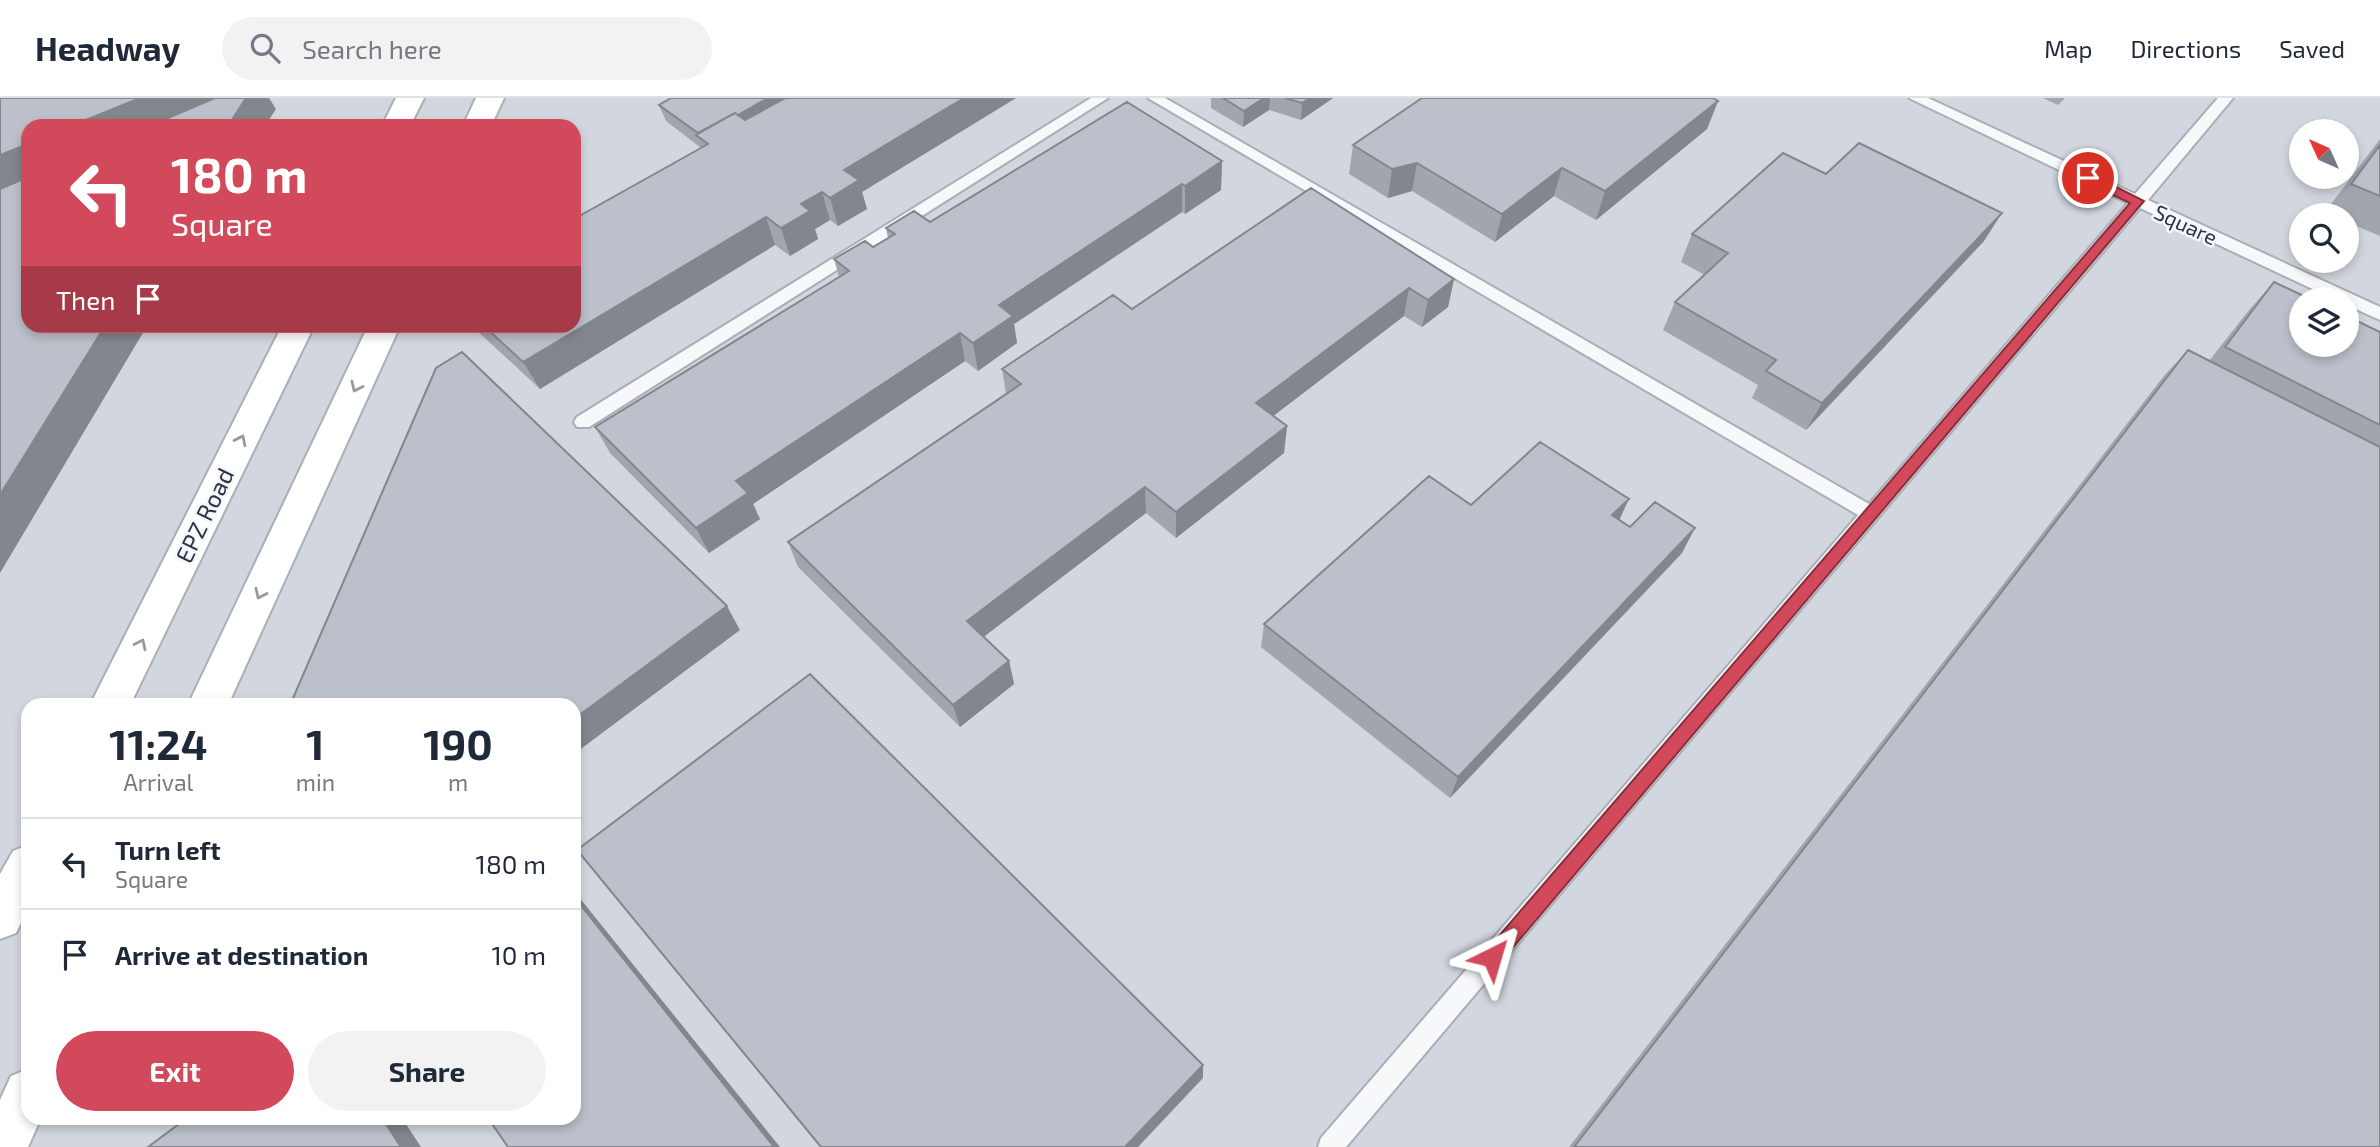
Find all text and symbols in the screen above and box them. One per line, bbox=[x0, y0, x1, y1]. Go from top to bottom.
search box bbox=[222, 17, 712, 80]
text: Headway bbox=[35, 28, 180, 68]
icon: search bbox=[246, 29, 284, 67]
text: Search here bbox=[302, 33, 442, 64]
text: Map bbox=[2044, 34, 2092, 63]
text: Directions bbox=[2130, 34, 2241, 63]
text: Saved bbox=[2279, 34, 2345, 63]
north arrow bbox=[2289, 119, 2359, 189]
map controls bbox=[2289, 119, 2359, 357]
text: 180 m bbox=[171, 144, 307, 203]
icon: left bbox=[56, 147, 147, 238]
pin bbox=[2058, 148, 2118, 208]
icon: arrive bbox=[2069, 159, 2107, 197]
street label: Square bbox=[2150, 199, 2222, 249]
button: search bbox=[2289, 203, 2359, 273]
text: Square bbox=[171, 204, 273, 242]
icon: arrive bbox=[129, 280, 167, 318]
text: Then bbox=[56, 284, 115, 315]
button: layers bbox=[2289, 287, 2359, 357]
one-way arrow bbox=[350, 380, 364, 393]
one-way arrow bbox=[233, 435, 247, 447]
street label: EPZ Road bbox=[169, 463, 239, 567]
one-way arrow bbox=[254, 587, 268, 599]
one-way arrow bbox=[132, 639, 146, 651]
text: 11:24 bbox=[109, 718, 208, 768]
text: 1 bbox=[306, 718, 324, 768]
text: 190 bbox=[423, 718, 493, 768]
text: Arrival bbox=[123, 768, 193, 796]
text: min bbox=[296, 768, 335, 796]
text: m bbox=[448, 768, 468, 796]
text: Turn left bbox=[115, 834, 221, 865]
icon: left bbox=[56, 845, 94, 883]
text: 180 m bbox=[476, 848, 546, 879]
text: Square bbox=[115, 865, 188, 893]
position arrow bbox=[1455, 920, 1529, 994]
icon: arrive bbox=[56, 936, 94, 974]
text: Arrive at destination bbox=[115, 939, 368, 970]
text: 10 m bbox=[491, 939, 546, 970]
button: Exit bbox=[56, 1031, 294, 1111]
button: Share bbox=[308, 1031, 546, 1111]

